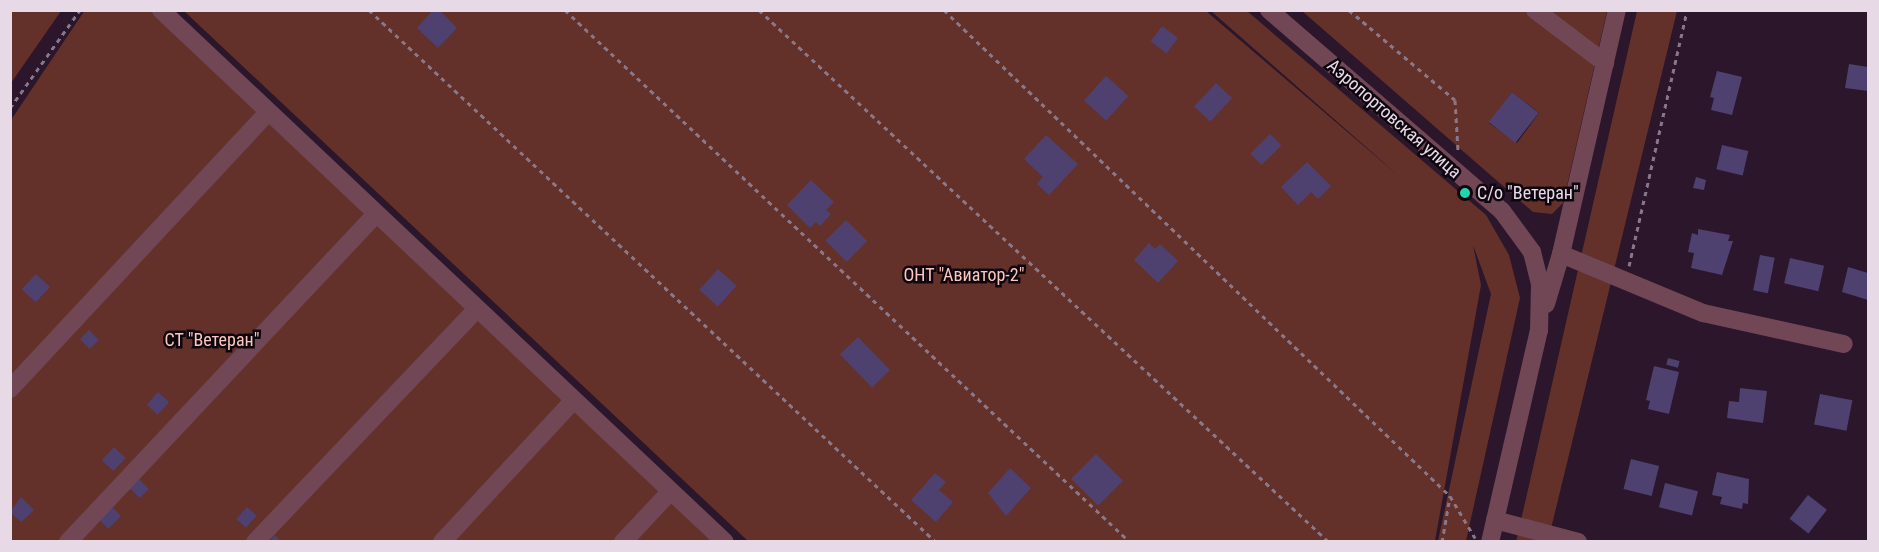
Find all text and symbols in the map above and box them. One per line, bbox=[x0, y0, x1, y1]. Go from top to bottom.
street label: Аэропортовская улица bbox=[1323, 55, 1465, 183]
place label: С/о "Ветеран" bbox=[1477, 182, 1579, 204]
marker: С/о "Ветеран" bbox=[1458, 186, 1472, 200]
park label: ОНТ "Авиатор-2" bbox=[903, 264, 1025, 286]
park label: СТ "Ветеран" bbox=[164, 329, 260, 351]

